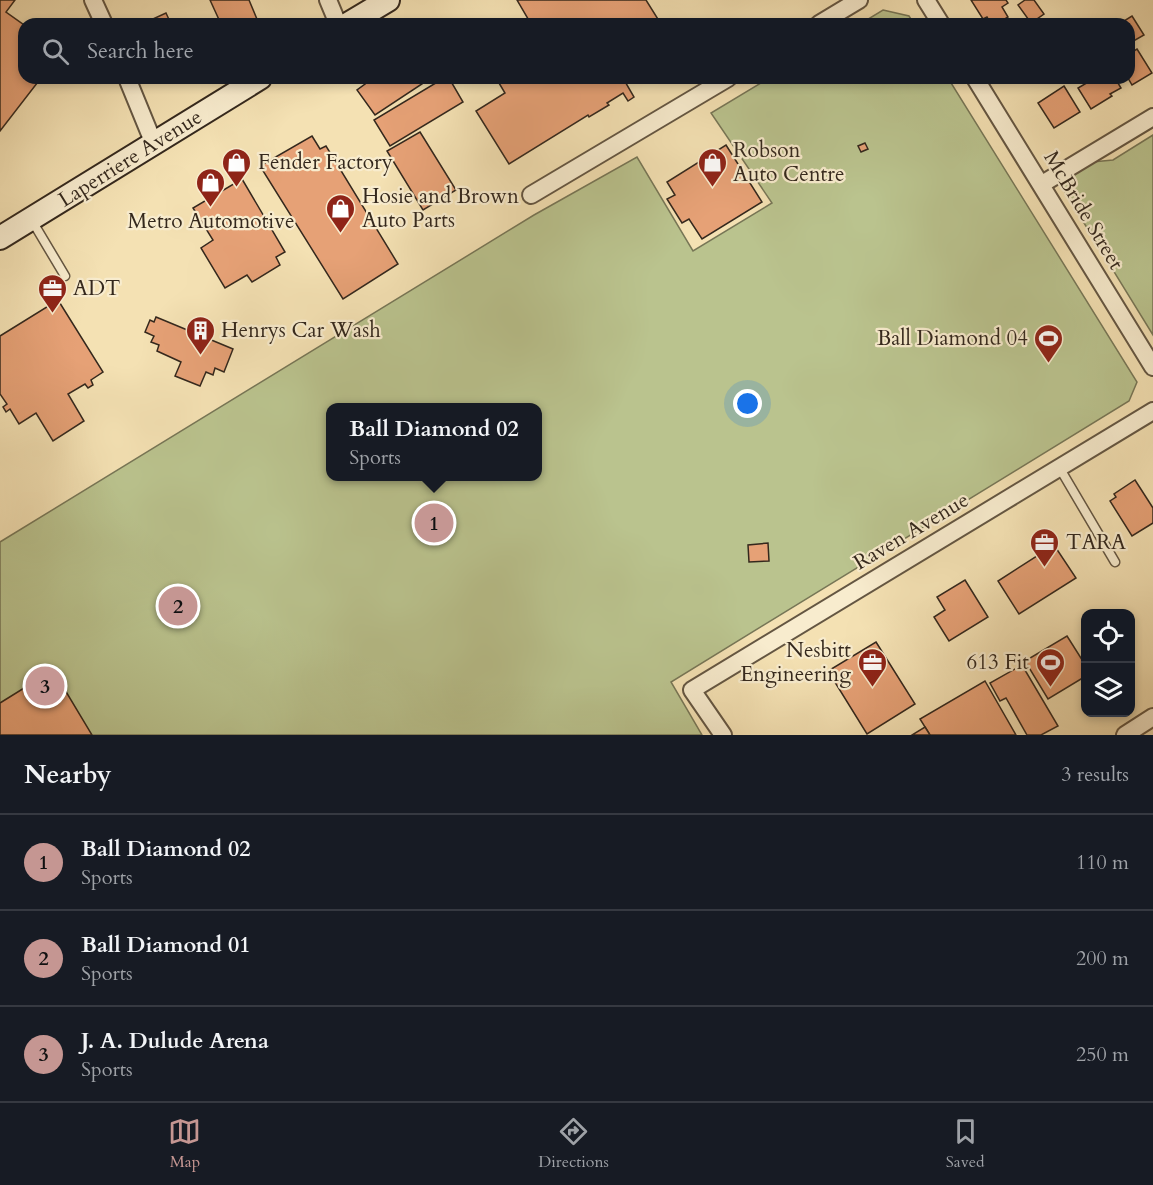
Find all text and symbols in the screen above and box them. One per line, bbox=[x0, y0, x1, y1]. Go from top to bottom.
search box bbox=[18, 18, 1135, 84]
icon: search bbox=[39, 35, 72, 68]
text: Search here bbox=[87, 36, 194, 66]
street label: Laperriere Avenue bbox=[53, 103, 208, 214]
place label: Robson Auto Centre bbox=[733, 136, 844, 189]
street label: McBride Street bbox=[1037, 145, 1131, 275]
shop icon: Fender Factory bbox=[221, 146, 253, 188]
shop icon: Robson Auto Centre bbox=[696, 146, 728, 188]
place label: Fender Factory bbox=[258, 148, 393, 177]
shop icon: Metro Automotive bbox=[195, 166, 227, 208]
place label: Hosie and Brown Auto Parts bbox=[362, 182, 519, 235]
shop icon: Hosie and Brown Auto Parts bbox=[325, 192, 357, 234]
place label: Metro Automotive bbox=[128, 207, 294, 236]
office icon: ADT bbox=[36, 272, 68, 314]
place label: ADT bbox=[73, 274, 120, 303]
building icon: Henrys Car Wash bbox=[184, 314, 216, 356]
place label: Henrys Car Wash bbox=[221, 316, 381, 345]
sports icon: Ball Diamond 04 bbox=[1033, 322, 1065, 364]
place label: Ball Diamond 04 bbox=[877, 324, 1028, 353]
your location bbox=[733, 389, 762, 418]
popup bbox=[326, 403, 542, 481]
text: Ball Diamond 02 bbox=[349, 414, 519, 444]
text: Sports bbox=[349, 444, 401, 471]
street label: Raven Avenue bbox=[848, 486, 974, 577]
pin: 1 bbox=[414, 500, 454, 546]
office icon: TARA bbox=[1029, 526, 1061, 568]
place label: TARA bbox=[1066, 528, 1126, 557]
pin: 2 bbox=[158, 584, 198, 628]
map controls bbox=[1081, 609, 1135, 717]
button: locate bbox=[1081, 609, 1135, 663]
place label: Nesbitt Engineering bbox=[740, 636, 851, 689]
office icon: Nesbitt Engineering bbox=[856, 646, 888, 688]
sports icon: 613 Fit bbox=[1034, 646, 1066, 688]
place label: 613 Fit bbox=[967, 648, 1029, 677]
button: layers bbox=[1081, 663, 1135, 717]
pin: 3 bbox=[26, 664, 64, 708]
text: Nearby bbox=[24, 757, 112, 792]
text: 3 results bbox=[1061, 761, 1129, 788]
text: Ball Diamond 02 bbox=[81, 834, 251, 864]
text: 1 bbox=[38, 849, 49, 876]
text: 110 m bbox=[1076, 849, 1129, 876]
text: Sports bbox=[81, 864, 133, 891]
text: Ball Diamond 01 bbox=[81, 930, 251, 960]
text: 2 bbox=[38, 945, 49, 972]
text: 200 m bbox=[1076, 945, 1129, 972]
text: Sports bbox=[81, 960, 133, 987]
text: J. A. Dulude Arena bbox=[81, 1026, 269, 1056]
text: 3 bbox=[38, 1041, 49, 1068]
text: 250 m bbox=[1076, 1041, 1129, 1068]
text: Sports bbox=[81, 1056, 133, 1083]
tab: Map bbox=[168, 1115, 201, 1173]
tab: Directions bbox=[538, 1115, 609, 1173]
tab: Saved bbox=[946, 1115, 985, 1173]

